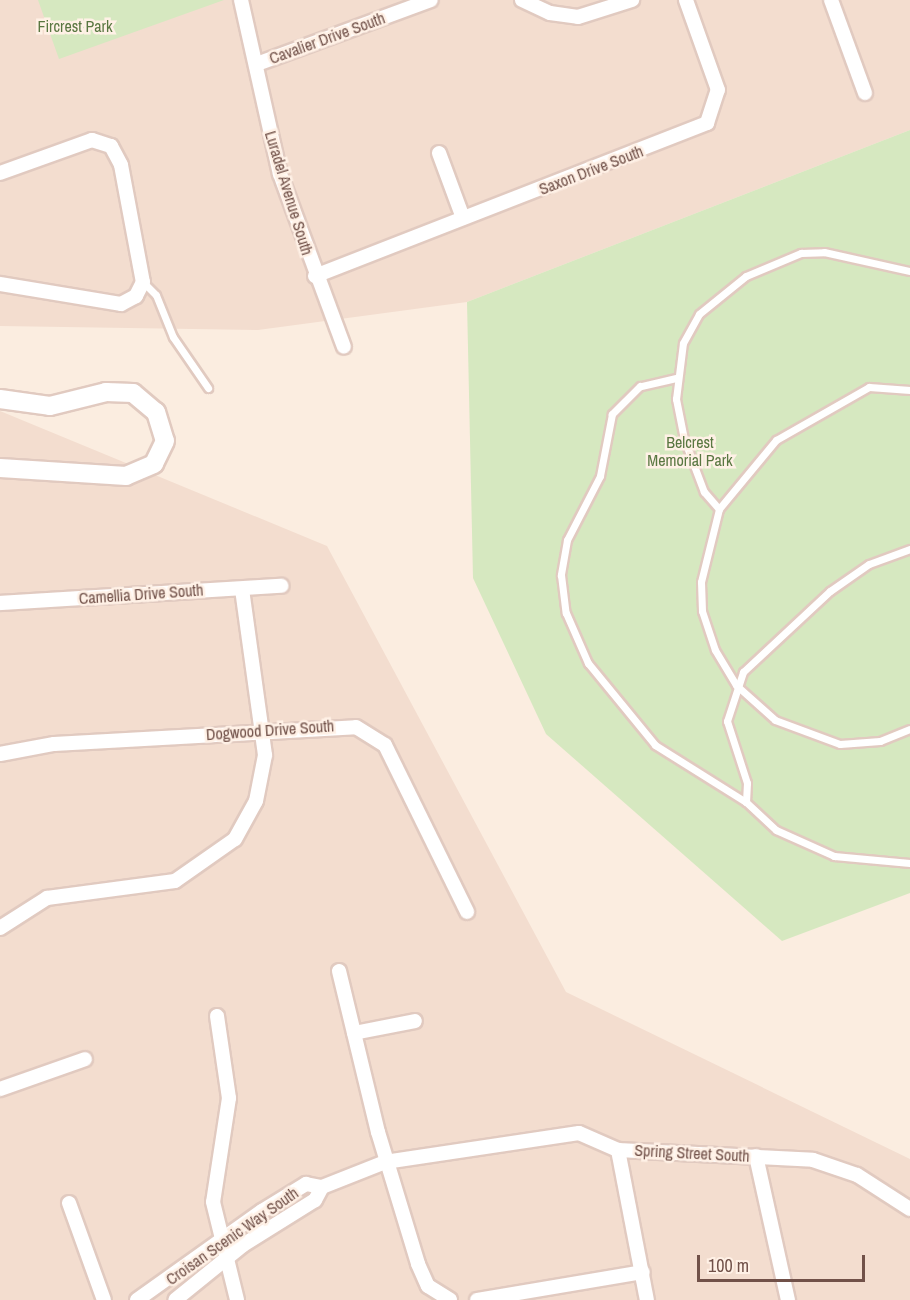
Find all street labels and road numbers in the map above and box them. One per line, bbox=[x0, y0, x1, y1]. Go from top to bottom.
street label: Cavalier Drive South bbox=[267, 8, 387, 68]
street label: Luradel Avenue South bbox=[261, 128, 317, 258]
street label: Saxon Drive South bbox=[536, 141, 646, 199]
street label: Camellia Drive South bbox=[78, 580, 204, 608]
street label: Dogwood Drive South bbox=[205, 716, 335, 744]
street label: Spring Street South bbox=[634, 1140, 750, 1166]
street label: Croisan Scenic Way South bbox=[162, 1183, 302, 1289]

